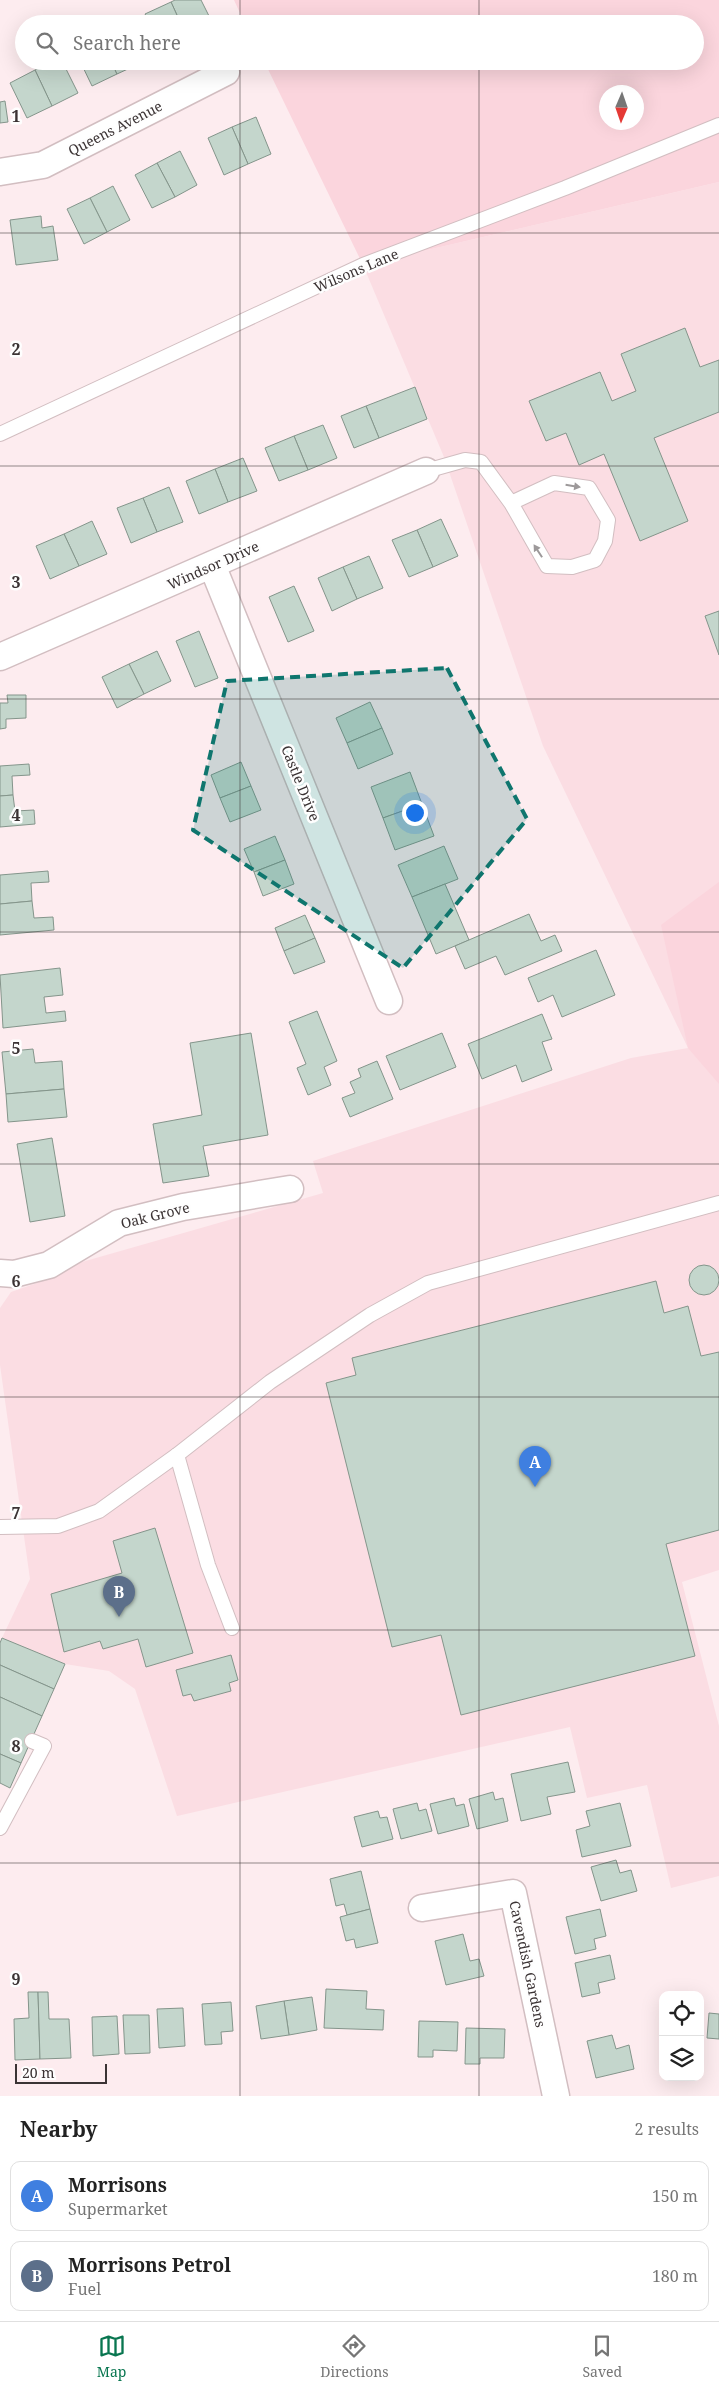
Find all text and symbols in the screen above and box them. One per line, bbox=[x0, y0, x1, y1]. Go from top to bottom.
search box bbox=[15, 15, 704, 70]
icon: search bbox=[33, 29, 61, 57]
text: Search here bbox=[73, 30, 181, 56]
north arrow bbox=[599, 85, 644, 130]
street label: Queens Avenue bbox=[65, 96, 165, 160]
text: 1 bbox=[11, 105, 21, 127]
street label: Wilsons Lane bbox=[311, 244, 401, 296]
text: 2 bbox=[11, 338, 21, 360]
one-way arrow bbox=[565, 482, 581, 490]
street label: Windsor Drive bbox=[164, 536, 262, 594]
one-way arrow bbox=[533, 544, 543, 558]
text: 3 bbox=[11, 571, 21, 593]
street label: Castle Drive bbox=[277, 742, 325, 824]
your location bbox=[402, 800, 428, 826]
text: 4 bbox=[11, 804, 21, 826]
text: 5 bbox=[11, 1037, 21, 1059]
street label: Oak Grove bbox=[119, 1197, 191, 1233]
text: 6 bbox=[11, 1270, 21, 1292]
pin: A bbox=[519, 1446, 551, 1487]
text: 7 bbox=[11, 1502, 21, 1524]
pin: B bbox=[103, 1576, 135, 1617]
text: 8 bbox=[11, 1735, 21, 1757]
street label: Cavendish Gardens bbox=[505, 1899, 551, 2029]
text: 9 bbox=[11, 1968, 21, 1990]
map controls bbox=[659, 1991, 704, 2081]
button: locate bbox=[659, 1991, 704, 2036]
button: layers bbox=[659, 2036, 704, 2081]
scale bar bbox=[15, 2061, 108, 2084]
text: 20 m bbox=[22, 2063, 55, 2082]
text: Nearby bbox=[20, 2115, 98, 2143]
text: 2 results bbox=[635, 2118, 699, 2140]
text: Morrisons bbox=[68, 2172, 167, 2198]
text: A bbox=[31, 2185, 43, 2207]
text: 150 m bbox=[652, 2185, 698, 2207]
text: Supermarket bbox=[68, 2198, 168, 2220]
text: Morrisons Petrol bbox=[68, 2252, 231, 2278]
text: B bbox=[32, 2265, 42, 2287]
text: 180 m bbox=[652, 2265, 698, 2287]
text: Fuel bbox=[68, 2278, 101, 2300]
tab: Map bbox=[97, 2332, 126, 2381]
tab: Directions bbox=[320, 2332, 389, 2381]
tab: Saved bbox=[582, 2332, 622, 2381]

